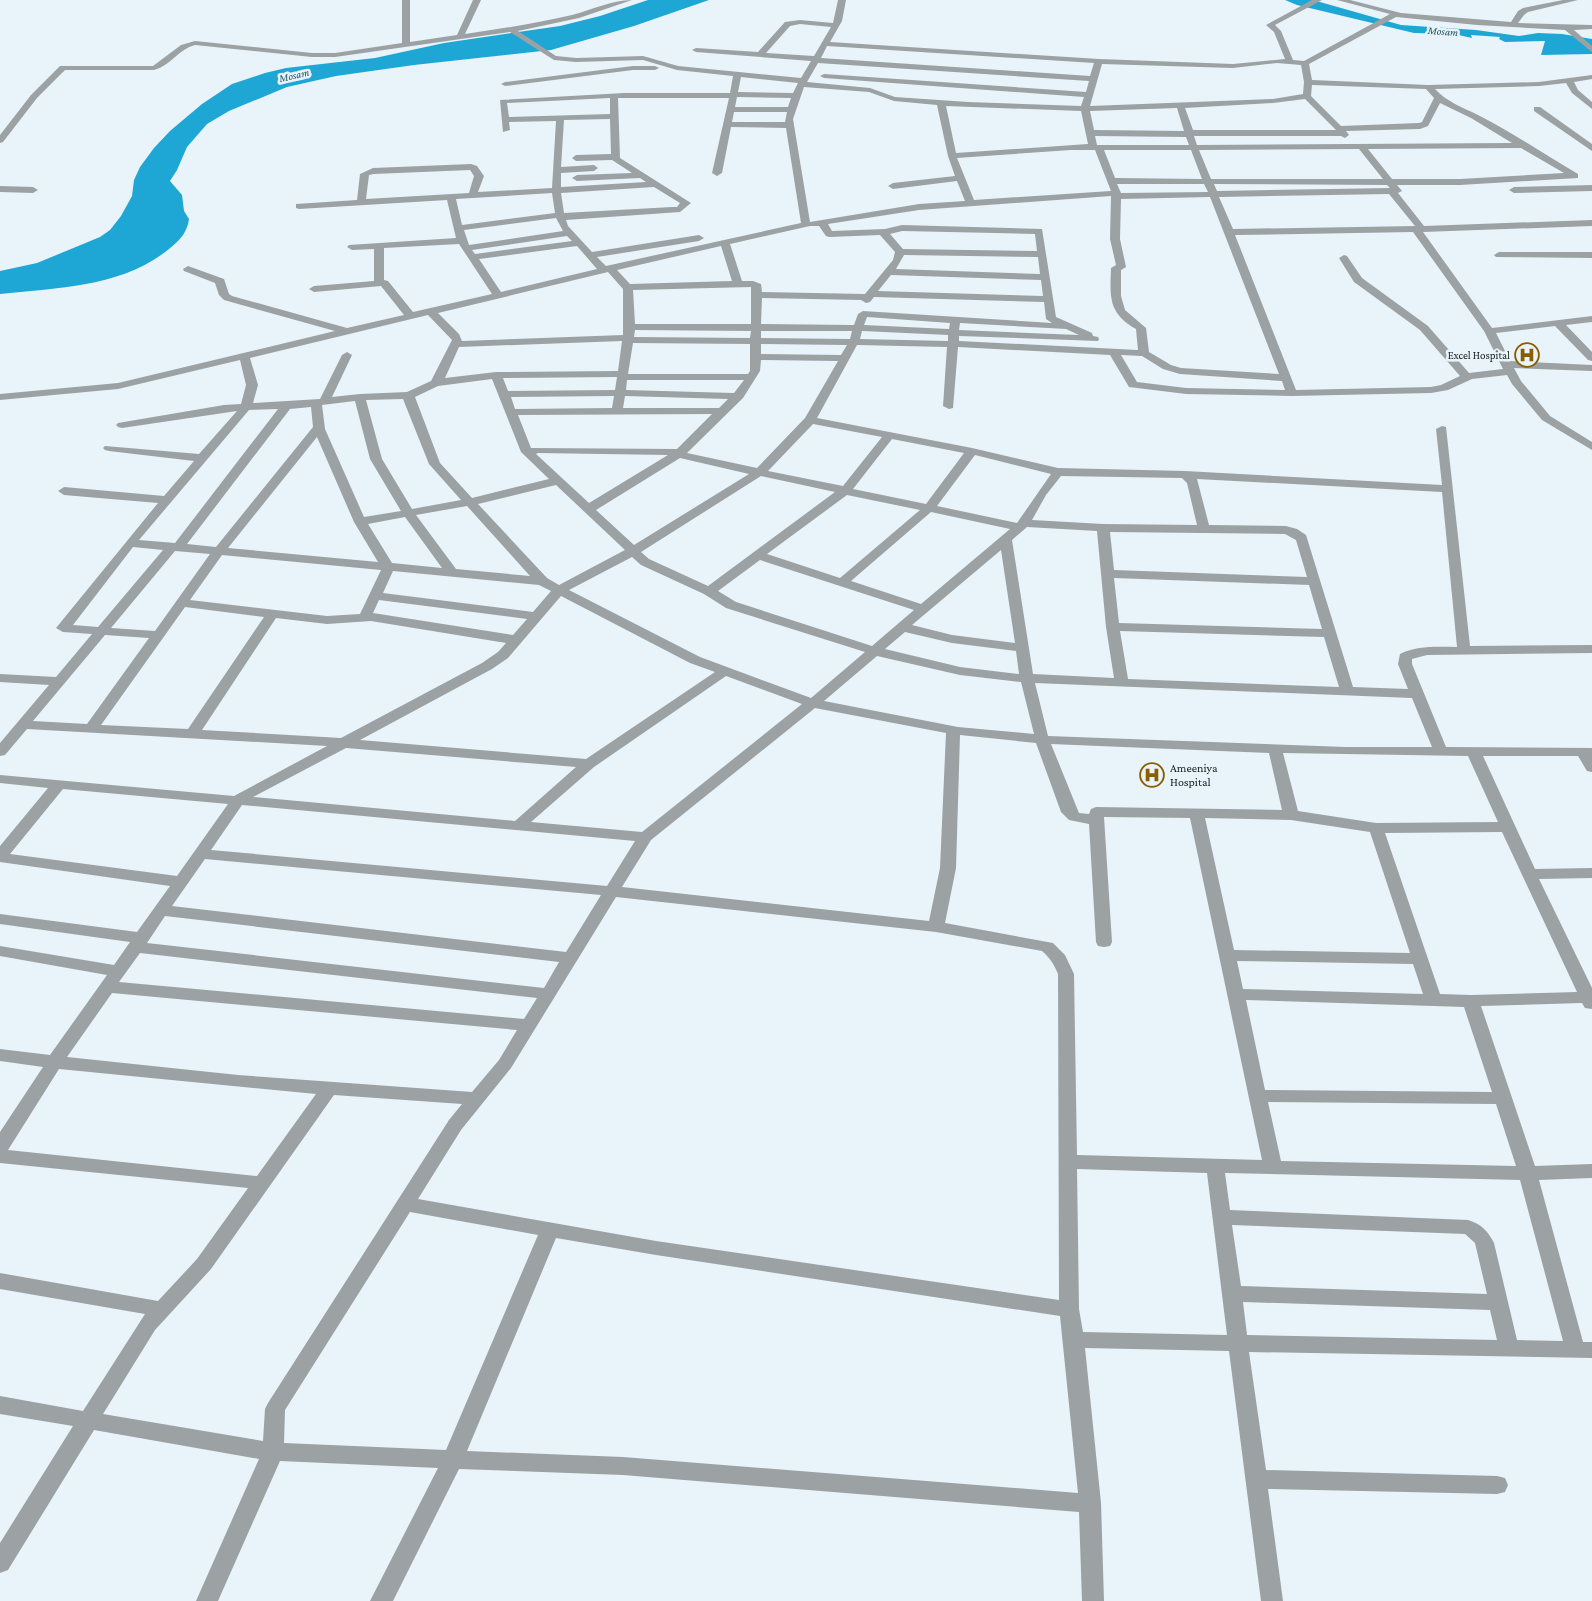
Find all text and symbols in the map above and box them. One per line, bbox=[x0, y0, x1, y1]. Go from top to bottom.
water label: Mosam bbox=[1426, 24, 1459, 38]
water label: Mosam bbox=[277, 66, 310, 84]
hospital icon: Excel Hospital bbox=[1514, 342, 1540, 368]
place label: Excel Hospital bbox=[1448, 349, 1510, 362]
place label: Ameeniya Hospital bbox=[1170, 761, 1218, 789]
hospital icon: Ameeniya Hospital bbox=[1139, 762, 1165, 788]

